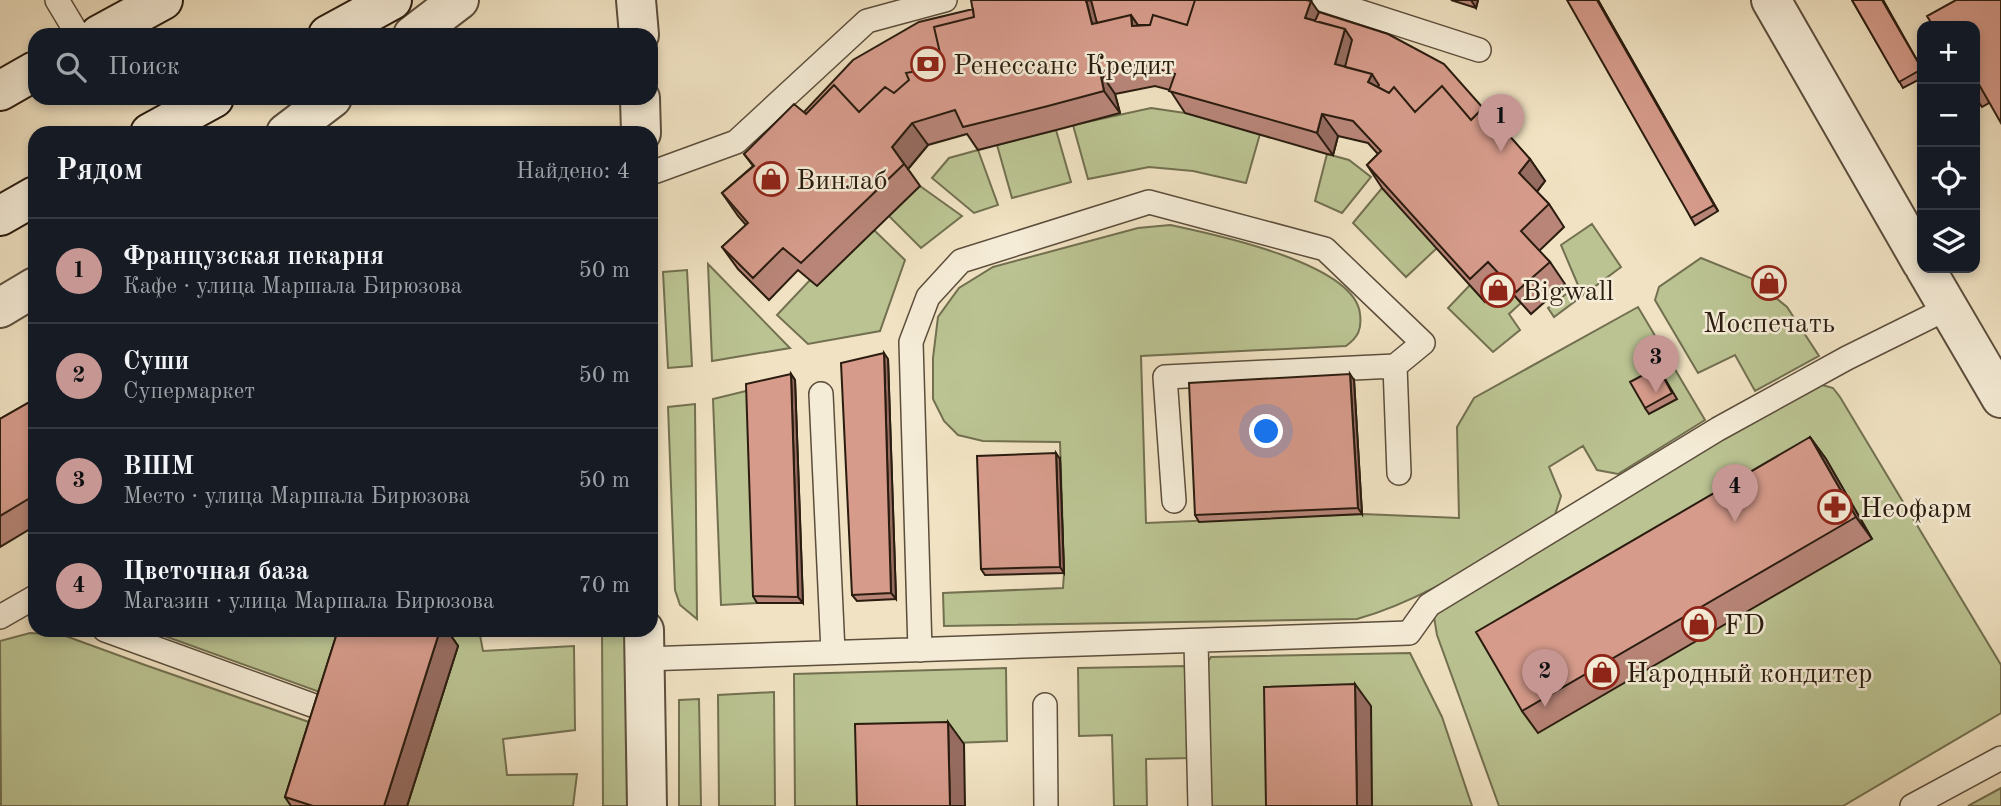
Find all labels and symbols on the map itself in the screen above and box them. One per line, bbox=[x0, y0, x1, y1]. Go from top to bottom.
bank icon: Ренессанс Кредит bbox=[909, 45, 947, 83]
place label: Ренессанс Кредит bbox=[953, 53, 1175, 81]
pin: 1 bbox=[1478, 94, 1524, 152]
shop icon: Винлаб bbox=[752, 160, 790, 198]
place label: Винлаб bbox=[796, 168, 888, 196]
shop icon: Моспечать bbox=[1750, 264, 1788, 302]
shop icon: Bigwall bbox=[1479, 271, 1517, 309]
place label: Bigwall bbox=[1522, 279, 1614, 307]
place label: Моспечать bbox=[1703, 311, 1835, 339]
pin: 3 bbox=[1633, 335, 1679, 393]
your location bbox=[1249, 414, 1283, 448]
pin: 4 bbox=[1712, 464, 1758, 522]
pharmacy icon: Неофарм bbox=[1816, 488, 1854, 526]
place label: Неофарм bbox=[1860, 496, 1972, 524]
shop icon: FD bbox=[1680, 605, 1718, 643]
place label: FD bbox=[1724, 613, 1765, 641]
pin: 2 bbox=[1522, 649, 1568, 707]
shop icon: Народный кондитер bbox=[1583, 653, 1621, 691]
place label: Народный кондитер bbox=[1626, 661, 1873, 689]

